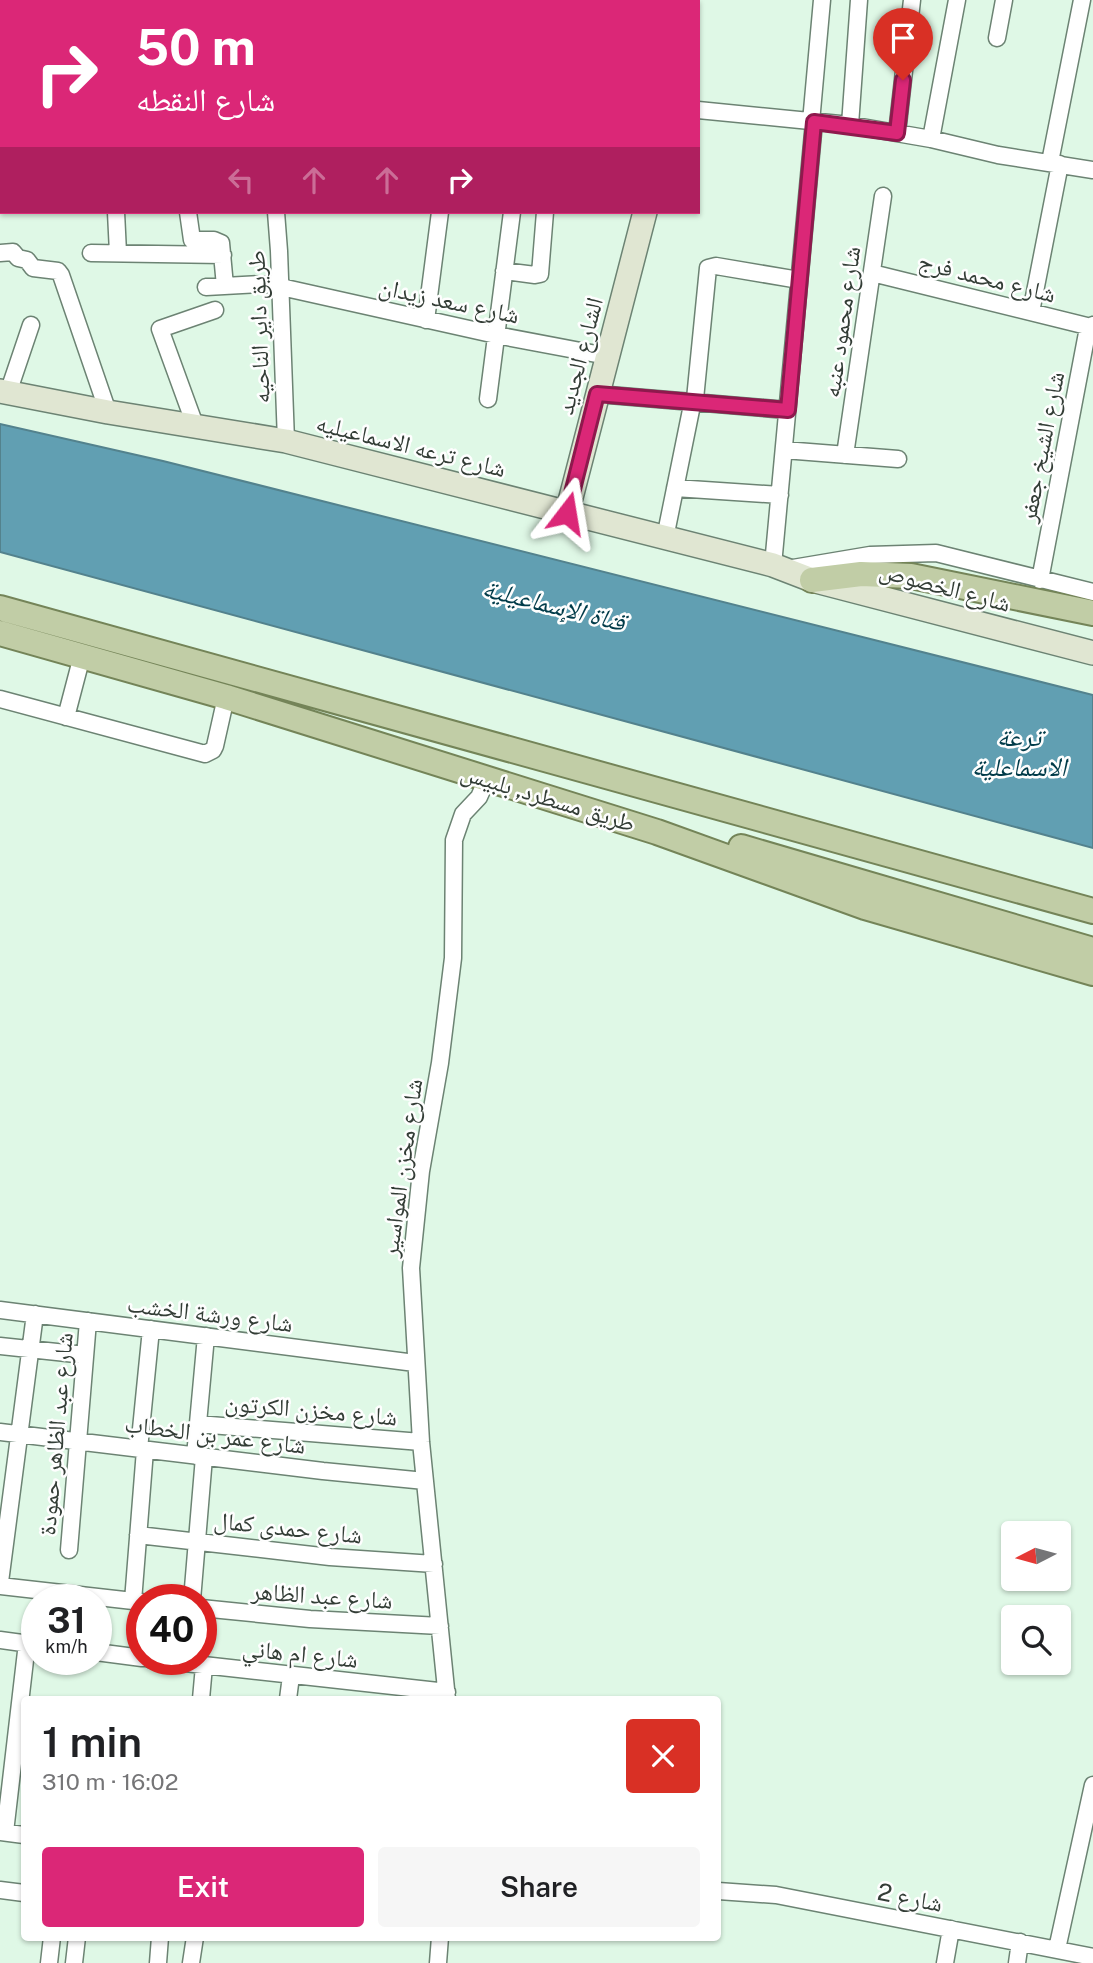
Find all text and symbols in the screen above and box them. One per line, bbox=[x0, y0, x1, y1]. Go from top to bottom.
pin bbox=[873, 8, 933, 80]
text: 50 m bbox=[136, 18, 256, 76]
icon: arrive bbox=[884, 19, 922, 57]
icon: right bbox=[21, 28, 112, 119]
text: شارع النقطه bbox=[136, 81, 275, 118]
icon: left bbox=[222, 161, 260, 199]
icon: ahead bbox=[295, 161, 333, 199]
icon: ahead bbox=[368, 161, 406, 199]
icon: right bbox=[441, 161, 479, 199]
street label: شارع محمود عنبه bbox=[817, 245, 867, 399]
street label: شارع محمد فرج bbox=[915, 246, 1059, 310]
street label: طريق داير الناحيه bbox=[241, 250, 276, 404]
street label: شارع سعد زيدان bbox=[376, 271, 522, 331]
street label: الشارع الجديد bbox=[550, 294, 610, 418]
street label: شارع الشيخ جعفر bbox=[1013, 369, 1071, 526]
street label: شارع ترعه الاسماعيليه bbox=[313, 408, 509, 484]
position arrow bbox=[530, 476, 604, 550]
street label: شارع الخصوص bbox=[876, 555, 1014, 619]
water label: قناة الإسماعيلية bbox=[479, 572, 632, 639]
water label: ترعة الاسماعلية bbox=[972, 721, 1069, 782]
street label: طريق مسطرد, بلبيس bbox=[458, 757, 639, 838]
street label: شارع مخزن المواسير bbox=[374, 1077, 429, 1260]
street label: شارع ورشة الخشب bbox=[125, 1289, 295, 1339]
street label: شارع عبد الظاهر حمودة bbox=[32, 1331, 80, 1537]
street label: شارع مخزن الكرتون bbox=[224, 1388, 398, 1432]
street label: شارع عمر بن الخطاب bbox=[123, 1409, 307, 1461]
street label: شارع حمدى كمال bbox=[212, 1505, 364, 1551]
north arrow bbox=[1001, 1521, 1071, 1591]
map controls bbox=[1001, 1521, 1071, 1675]
street label: شارع عبد الظاهر bbox=[249, 1576, 394, 1616]
speed limit sign: 40 bbox=[126, 1584, 217, 1675]
text: 31 bbox=[47, 1600, 86, 1641]
button: search bbox=[1001, 1605, 1071, 1675]
street label: شارع ام هاني bbox=[240, 1633, 359, 1679]
text: km/h bbox=[45, 1636, 88, 1657]
text: 1 min bbox=[42, 1717, 142, 1766]
button: close bbox=[626, 1719, 700, 1793]
text: 310 m · 16:02 bbox=[42, 1768, 178, 1795]
button: Exit bbox=[42, 1847, 364, 1927]
button: Share bbox=[378, 1847, 700, 1927]
street label: شارع 2 bbox=[875, 1877, 945, 1919]

